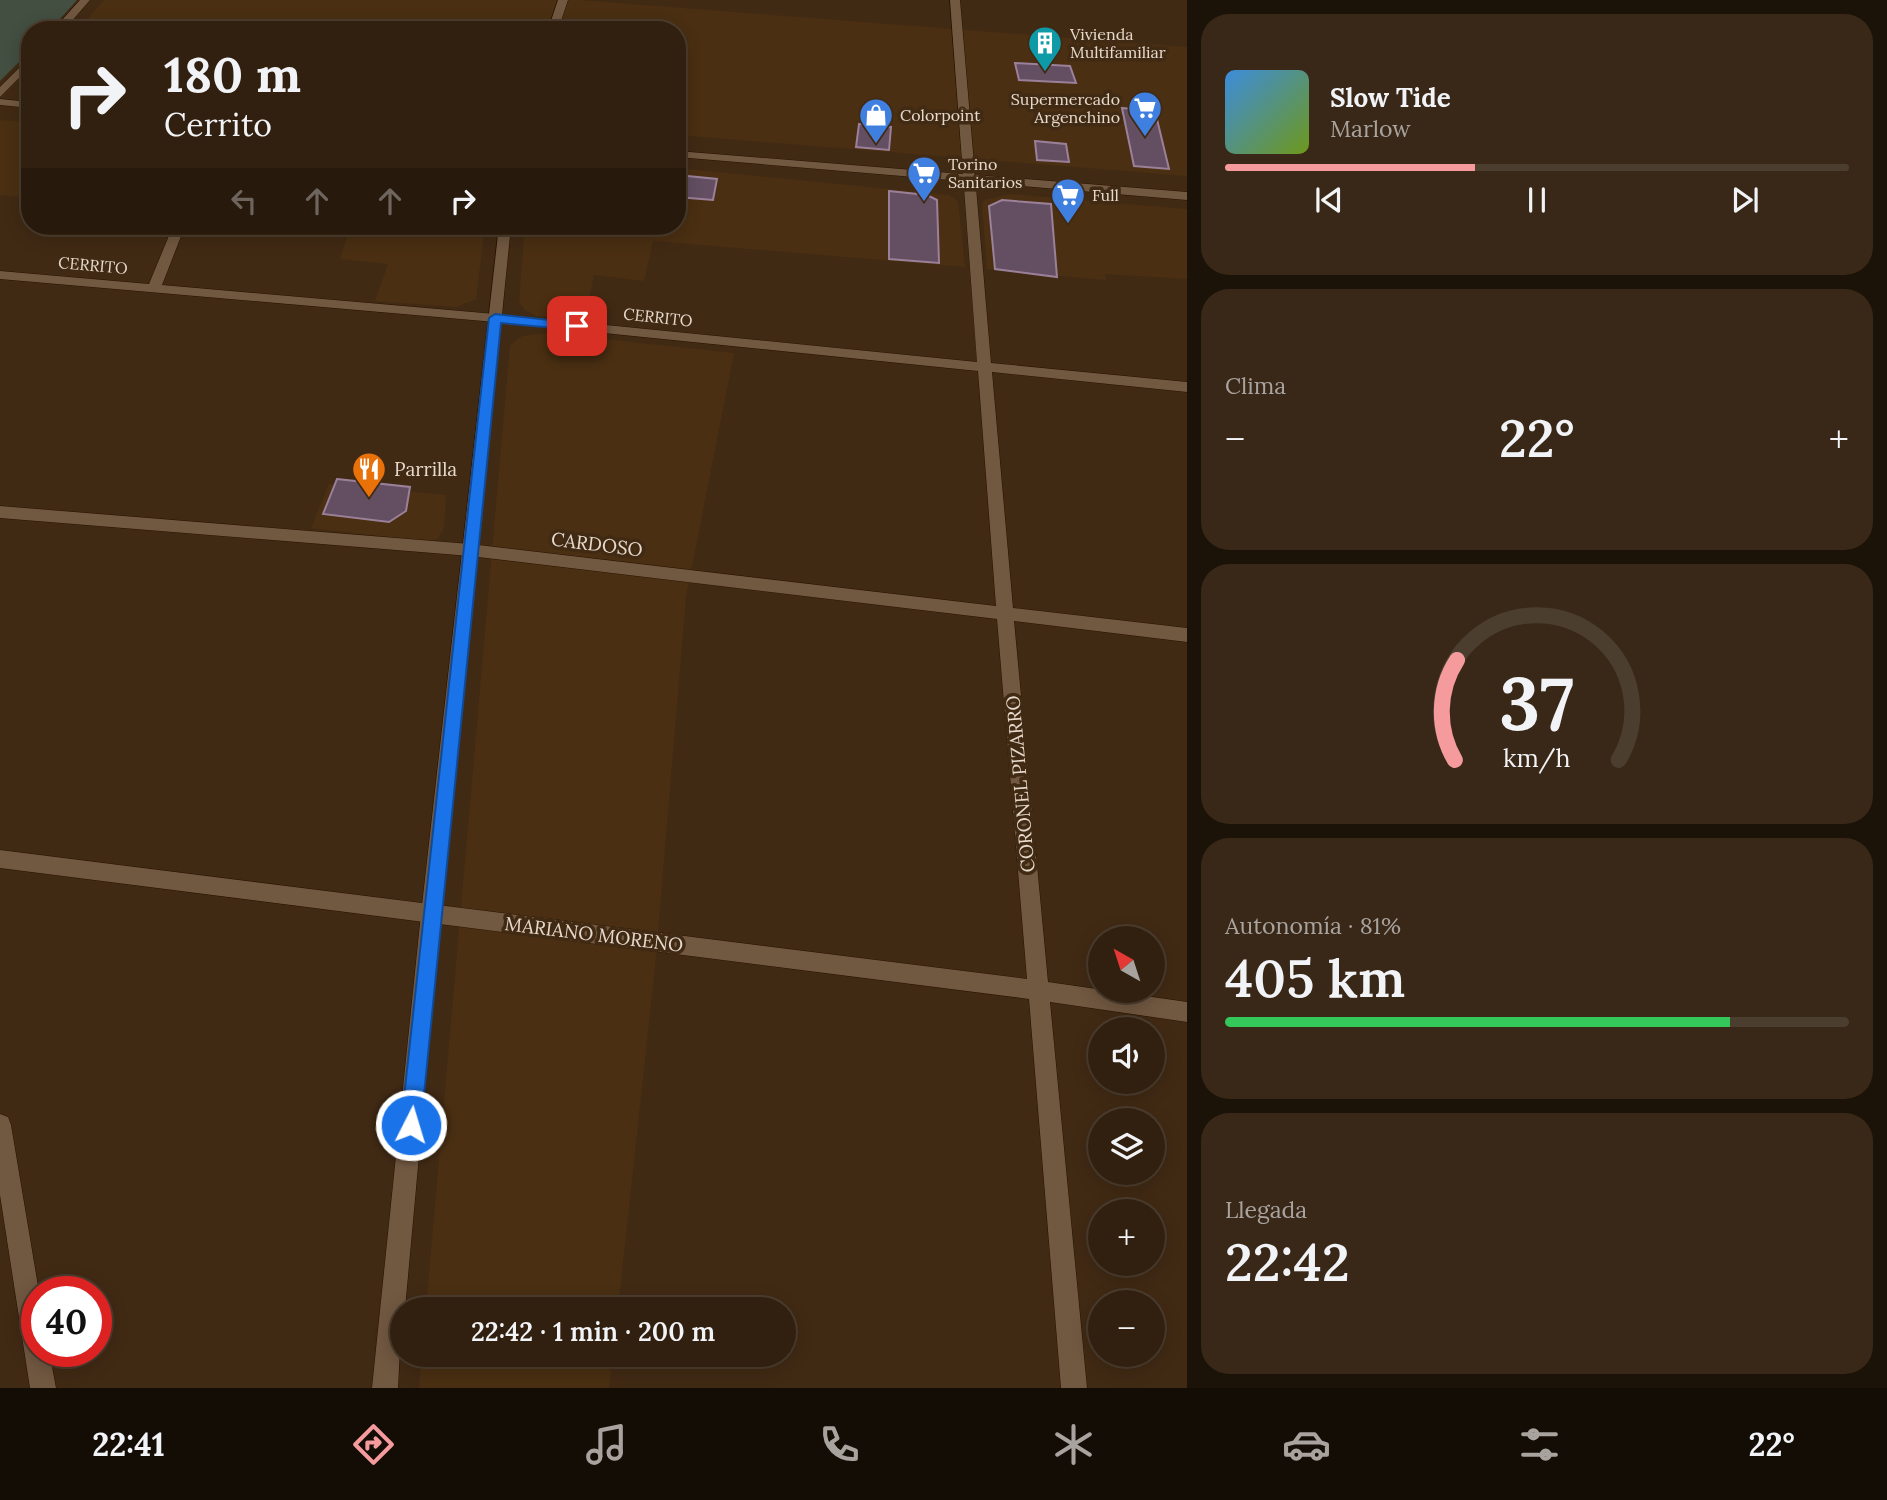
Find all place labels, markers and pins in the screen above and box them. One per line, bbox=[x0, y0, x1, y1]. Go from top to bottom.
building icon: Vivienda Multifamiliar bbox=[1026, 24, 1064, 73]
place label: Vivienda Multifamiliar bbox=[1069, 24, 1166, 62]
place label: Supermercado Argenchino bbox=[1011, 89, 1120, 127]
supermarket icon: Supermercado Argenchino bbox=[1126, 89, 1164, 138]
shop icon: Colorpoint bbox=[857, 96, 895, 145]
place label: Colorpoint bbox=[900, 105, 981, 125]
supermarket icon: Torino Sanitarios bbox=[905, 154, 943, 203]
place label: Torino Sanitarios bbox=[948, 154, 1022, 192]
supermarket icon: Full bbox=[1049, 176, 1087, 225]
place label: Full bbox=[1092, 185, 1119, 205]
pin bbox=[547, 296, 607, 356]
restaurant icon: Parrilla bbox=[350, 450, 388, 499]
place label: Parrilla bbox=[394, 457, 457, 481]

